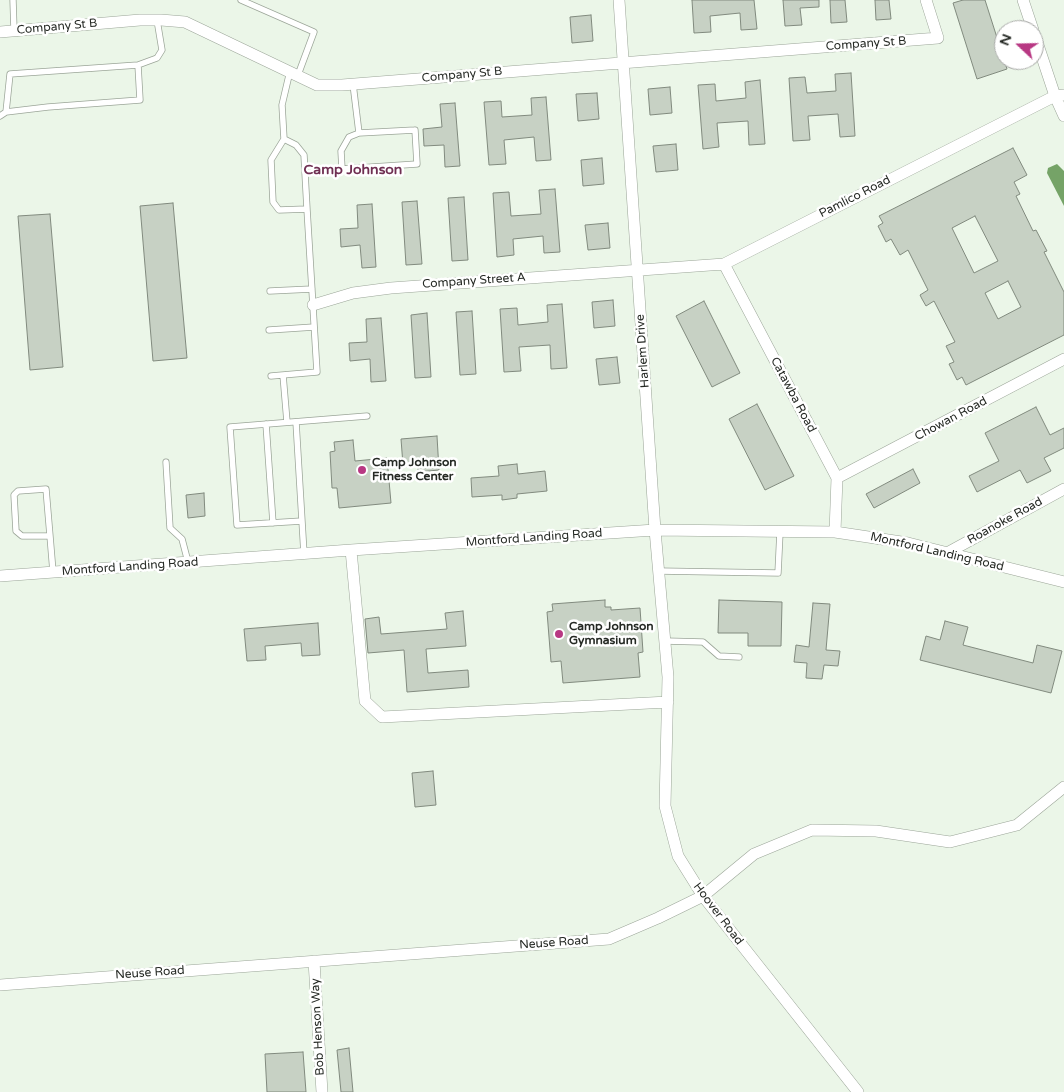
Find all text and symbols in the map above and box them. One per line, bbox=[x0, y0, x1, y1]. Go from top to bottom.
street label: Company St B bbox=[16, 16, 98, 38]
north arrow bbox=[994, 20, 1044, 70]
text: N bbox=[996, 32, 1015, 48]
street label: Company St B bbox=[825, 34, 907, 54]
street label: Company St B bbox=[421, 64, 503, 86]
district label: Camp Johnson bbox=[304, 162, 402, 178]
street label: Pamlico Road bbox=[817, 173, 893, 221]
street label: Company Street A bbox=[422, 270, 526, 292]
street label: Harlem Drive bbox=[633, 314, 653, 388]
street label: Catawba Road bbox=[767, 355, 819, 435]
street label: Chowan Road bbox=[912, 394, 990, 444]
place label: Camp Johnson Fitness Center bbox=[372, 456, 457, 484]
marker: Camp Johnson Fitness Center bbox=[356, 464, 368, 476]
street label: Roanoke Road bbox=[965, 494, 1045, 548]
street label: Montford Landing Road bbox=[465, 526, 603, 550]
street label: Montford Landing Road bbox=[869, 530, 1005, 574]
street label: Montford Landing Road bbox=[61, 555, 199, 579]
place label: Camp Johnson Gymnasium bbox=[569, 620, 654, 648]
marker: Camp Johnson Gymnasium bbox=[553, 628, 565, 640]
street label: Hoover Road bbox=[690, 880, 746, 948]
street label: Neuse Road bbox=[519, 933, 589, 953]
street label: Neuse Road bbox=[115, 963, 185, 983]
street label: Bob Henson Way bbox=[308, 978, 328, 1076]

